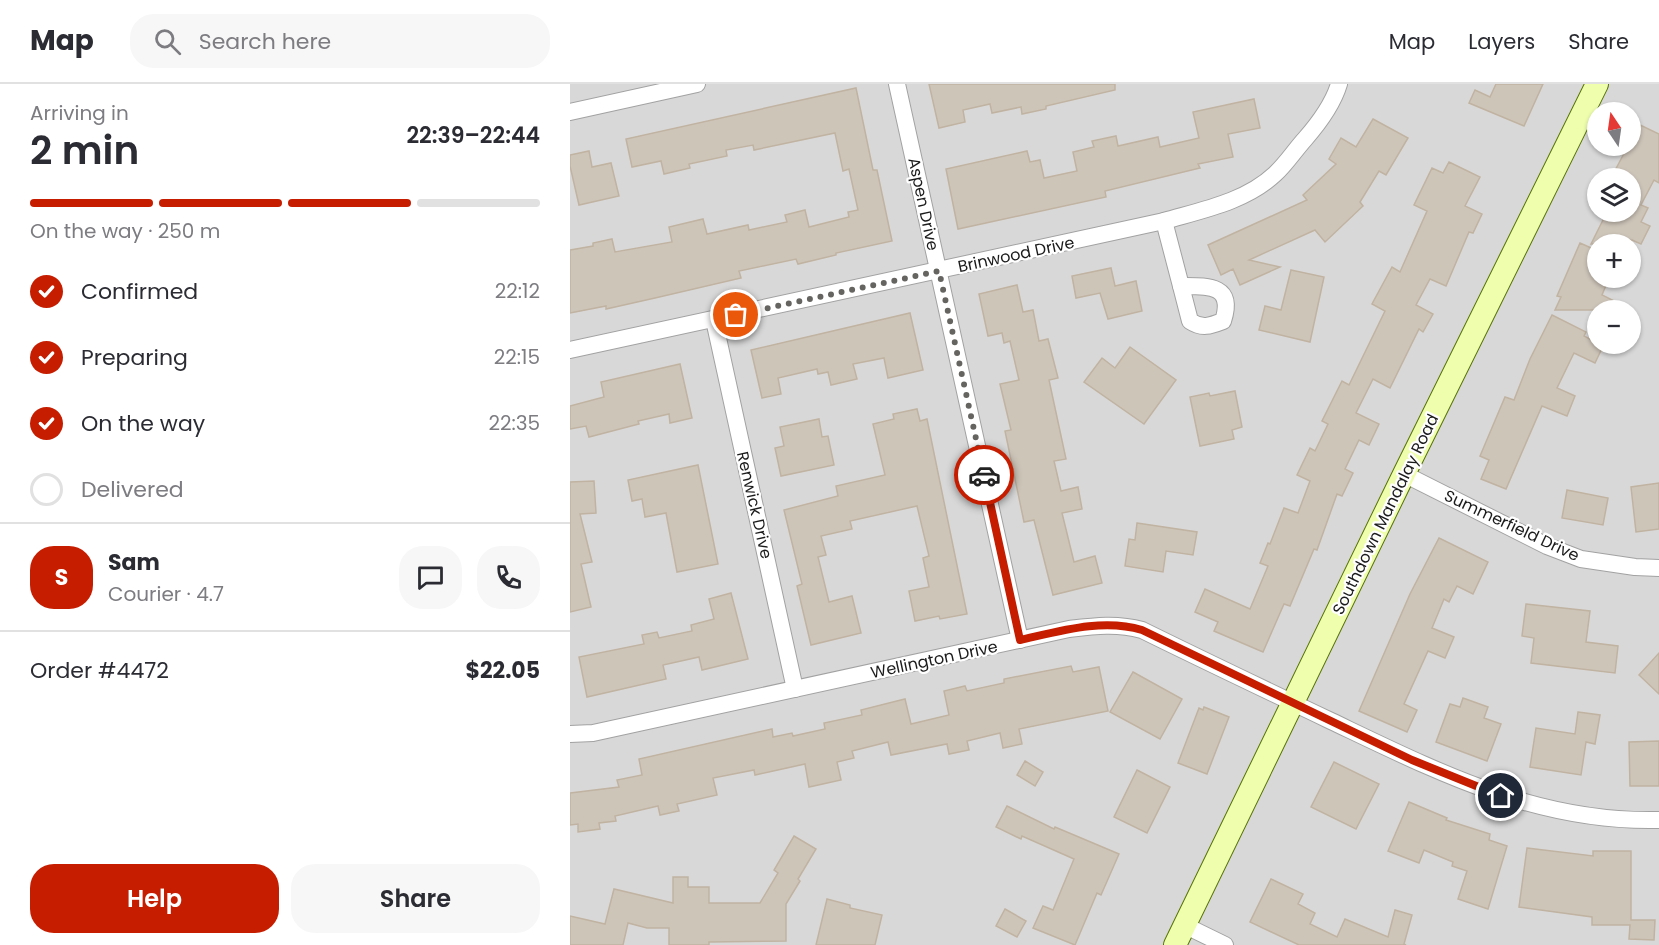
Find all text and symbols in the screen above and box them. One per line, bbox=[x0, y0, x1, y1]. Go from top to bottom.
search box bbox=[130, 14, 550, 68]
text: Map bbox=[30, 21, 94, 60]
icon: search bbox=[151, 25, 184, 58]
text: Search here bbox=[199, 26, 331, 57]
text: Map bbox=[1389, 27, 1435, 56]
text: Layers bbox=[1468, 27, 1535, 56]
text: Share bbox=[1568, 27, 1629, 56]
text: Arriving in bbox=[30, 99, 129, 127]
north arrow bbox=[1587, 102, 1641, 156]
map controls bbox=[1587, 102, 1641, 354]
text: 22:39–22:44 bbox=[406, 120, 540, 151]
text: 2 min bbox=[30, 123, 139, 178]
street label: Aspen Drive bbox=[902, 155, 945, 253]
button: layers bbox=[1587, 168, 1641, 222]
text: On the way · 250 m bbox=[30, 217, 220, 245]
street label: Brinwood Drive bbox=[956, 231, 1077, 278]
button: + bbox=[1587, 234, 1641, 288]
icon: check bbox=[30, 275, 63, 308]
text: Confirmed bbox=[81, 276, 198, 307]
text: 22:12 bbox=[495, 277, 540, 305]
pin bbox=[710, 289, 761, 340]
icon: bag bbox=[719, 298, 752, 331]
button: − bbox=[1587, 300, 1641, 354]
icon: check bbox=[30, 341, 63, 374]
text: Preparing bbox=[81, 342, 188, 373]
text: 22:15 bbox=[494, 343, 540, 371]
icon: check bbox=[30, 407, 63, 440]
text: On the way bbox=[81, 408, 205, 439]
text: 22:35 bbox=[488, 409, 540, 437]
street label: Southdown Mandalay Road bbox=[1327, 410, 1444, 618]
courier bbox=[954, 445, 1014, 505]
street label: Renwick Drive bbox=[731, 449, 778, 561]
icon: car bbox=[968, 459, 1001, 492]
text: Delivered bbox=[81, 474, 184, 505]
street label: Summerfield Drive bbox=[1440, 484, 1583, 567]
button: chat bbox=[399, 546, 462, 609]
button: phone bbox=[477, 546, 540, 609]
text: Sam bbox=[108, 547, 160, 578]
text: S bbox=[55, 562, 68, 593]
text: Courier · 4.7 bbox=[108, 580, 224, 608]
street label: Wellington Drive bbox=[869, 635, 1000, 684]
text: Order #4472 bbox=[30, 655, 169, 686]
text: $22.05 bbox=[466, 655, 540, 686]
pin bbox=[1475, 770, 1526, 821]
icon: home bbox=[1484, 779, 1517, 812]
button: Help bbox=[30, 864, 279, 933]
button: Share bbox=[291, 864, 540, 933]

